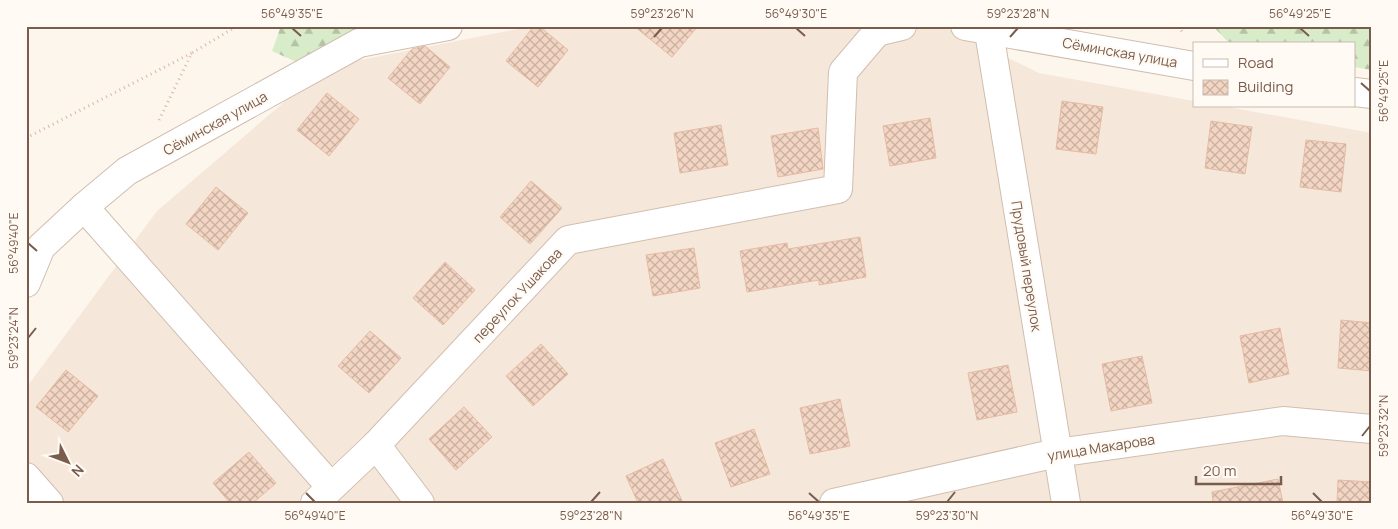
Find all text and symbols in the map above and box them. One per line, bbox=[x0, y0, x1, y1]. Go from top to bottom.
text: 56°49'35"E bbox=[261, 5, 323, 22]
text: 59°23'26"N bbox=[630, 5, 694, 22]
text: 56°49'30"E bbox=[765, 5, 827, 22]
text: 59°23'28"N bbox=[987, 5, 1049, 22]
text: 56°49'25"E bbox=[1269, 5, 1331, 22]
street label: Сёминская улица bbox=[1061, 33, 1179, 71]
legend bbox=[1193, 42, 1356, 108]
text: Road bbox=[1238, 52, 1274, 73]
text: 56°49'25"E bbox=[1375, 60, 1392, 122]
text: Building bbox=[1238, 76, 1293, 97]
street label: Сёминская улица bbox=[159, 86, 271, 160]
street label: Прудовый переулок bbox=[1007, 199, 1047, 334]
text: 56°49'40"E bbox=[5, 212, 22, 274]
street label: переулок Ушакова bbox=[468, 244, 566, 346]
text: 59°23'24"N bbox=[5, 307, 22, 369]
text: 59°23'32"N bbox=[1375, 395, 1392, 457]
street label: улица Макарова bbox=[1046, 429, 1156, 465]
north arrow bbox=[42, 436, 92, 486]
scale bar bbox=[1196, 454, 1280, 486]
text: 20 m bbox=[1203, 460, 1236, 481]
text: N bbox=[68, 461, 88, 481]
text: 56°49'40"E bbox=[284, 507, 346, 524]
text: 59°23'28"N bbox=[560, 507, 622, 524]
text: 56°49'35"E bbox=[788, 507, 850, 524]
text: 59°23'30"N bbox=[916, 507, 978, 524]
text: 56°49'30"E bbox=[1291, 507, 1353, 524]

